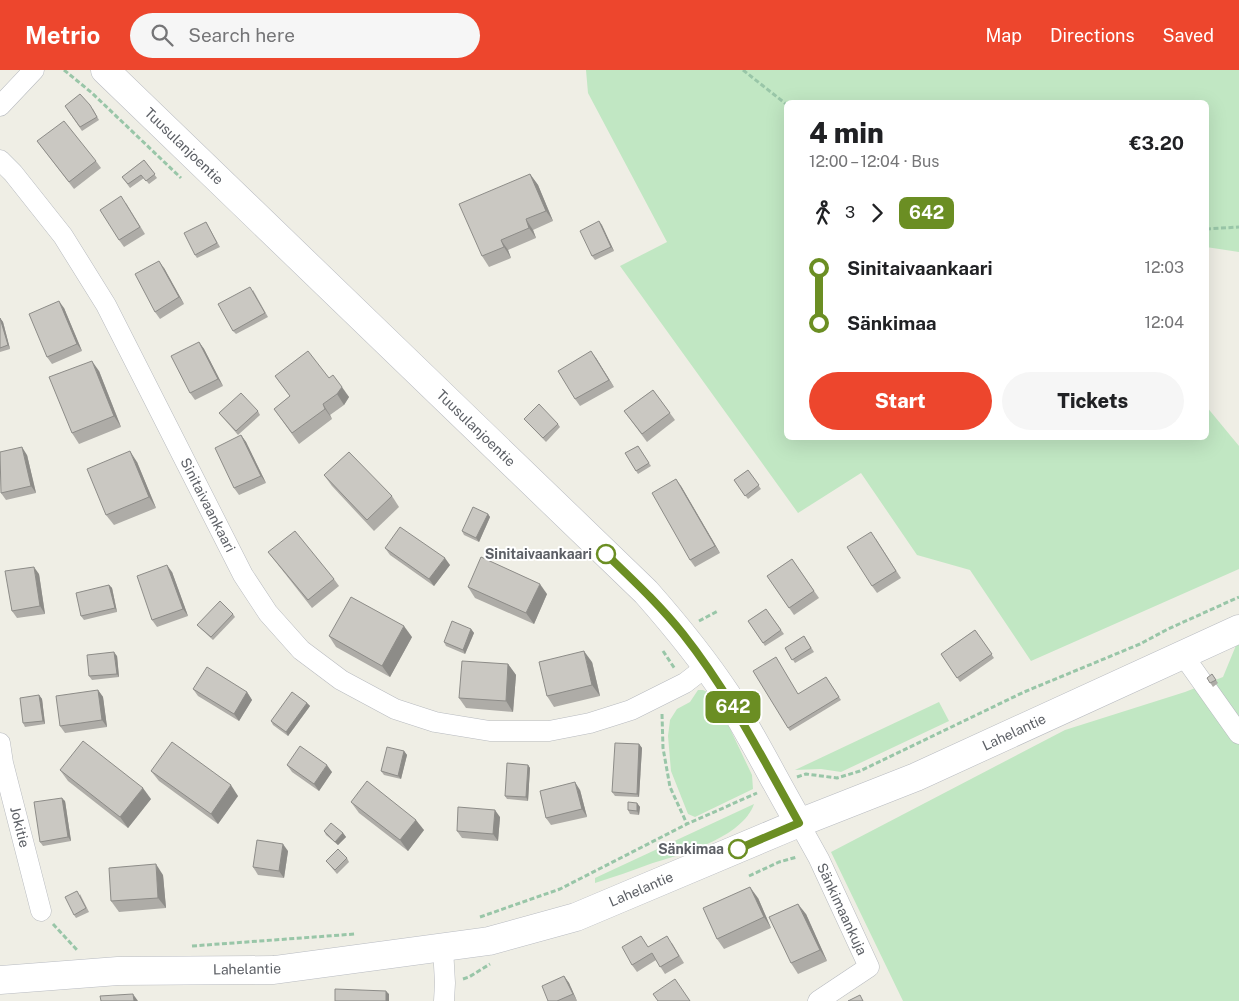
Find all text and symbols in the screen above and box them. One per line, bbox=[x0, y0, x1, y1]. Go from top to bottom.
search box bbox=[130, 13, 480, 58]
text: Metrio bbox=[25, 21, 100, 49]
icon: search bbox=[148, 21, 176, 49]
text: Search here bbox=[188, 24, 295, 46]
text: Map bbox=[985, 25, 1022, 46]
text: Directions bbox=[1050, 25, 1135, 46]
text: Saved bbox=[1163, 25, 1214, 46]
street label: Tuusulanjoentie bbox=[141, 104, 227, 188]
text: 4 min bbox=[809, 116, 884, 149]
text: €3.20 bbox=[1129, 132, 1184, 154]
text: 12:00 – 12:04 · Bus bbox=[809, 152, 939, 171]
icon: walk bbox=[809, 199, 837, 227]
icon: forward bbox=[863, 199, 891, 227]
text: 642 bbox=[909, 202, 944, 223]
text: 3 bbox=[845, 203, 855, 222]
text: Sinitaivaankaari bbox=[847, 257, 993, 279]
text: 12:03 bbox=[1145, 258, 1184, 277]
text: Sänkimaa bbox=[847, 312, 937, 334]
text: 12:04 bbox=[1145, 313, 1184, 332]
button: Start bbox=[809, 372, 992, 430]
button: Tickets bbox=[1002, 372, 1184, 430]
street label: Tuusulanjoentie bbox=[433, 386, 519, 470]
street label: Sinitaivaankaari bbox=[177, 455, 239, 555]
marker: Sinitaivaankaari bbox=[596, 544, 616, 564]
place label: Sinitaivaankaari bbox=[485, 546, 592, 562]
line badge: 642 bbox=[704, 691, 762, 723]
text: 642 bbox=[715, 696, 751, 717]
street label: Lahelantie bbox=[980, 710, 1048, 754]
street label: Jokitie bbox=[7, 805, 33, 849]
marker: Sänkimaa bbox=[728, 839, 748, 859]
place label: Sänkimaa bbox=[658, 841, 724, 857]
street label: Sänkimaankuja bbox=[814, 861, 870, 957]
street label: Lahelantie bbox=[607, 868, 676, 910]
street label: Lahelantie bbox=[213, 960, 281, 978]

